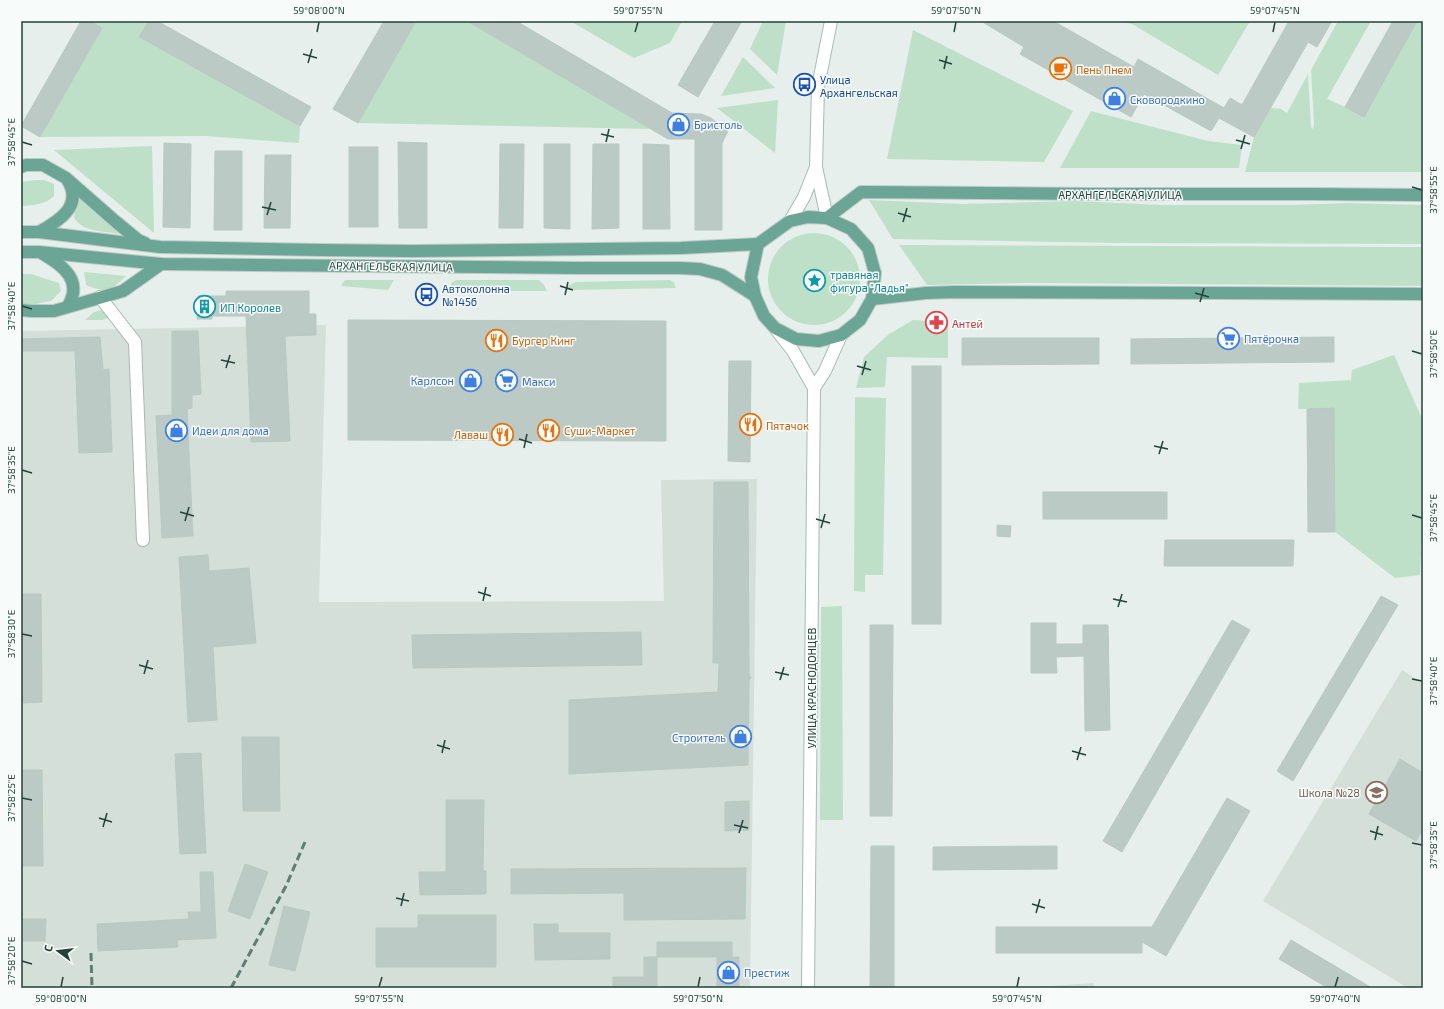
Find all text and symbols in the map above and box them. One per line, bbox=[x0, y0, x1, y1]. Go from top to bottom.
text: 59°08'00"N bbox=[293, 4, 345, 16]
text: 59°07'55"N bbox=[613, 4, 663, 16]
text: 59°07'50"N bbox=[931, 4, 981, 16]
text: 59°07'45"N bbox=[1250, 4, 1300, 16]
cafe icon: Пень Пнем bbox=[1048, 56, 1074, 82]
place label: Пень Пнем bbox=[1076, 63, 1132, 76]
bus stop icon: Улица Архангельская bbox=[791, 72, 817, 98]
place label: Улица Архангельская bbox=[820, 73, 898, 99]
shop icon: Сковородкино bbox=[1102, 86, 1128, 112]
place label: Сковородкино bbox=[1130, 93, 1205, 106]
shop icon: Бристоль bbox=[665, 111, 691, 137]
text: 37°58'45"E bbox=[5, 117, 17, 166]
place label: Бристоль bbox=[694, 118, 743, 131]
text: 37°58'55"E bbox=[1427, 166, 1439, 214]
street label: АРХАНГЕЛЬСКАЯ УЛИЦА bbox=[1058, 188, 1182, 201]
street label: АРХАНГЕЛЬСКАЯ УЛИЦА bbox=[329, 258, 453, 274]
place icon: травяная фигура "Ладья" bbox=[801, 267, 827, 293]
place label: травяная фигура "Ладья" bbox=[830, 268, 909, 295]
text: 37°58'40"E bbox=[5, 281, 17, 330]
bus stop icon: Автоколонна №1456 bbox=[413, 281, 439, 307]
place label: Автоколонна №1456 bbox=[442, 282, 510, 308]
building icon: ИП Королев bbox=[192, 294, 218, 320]
place label: ИП Королев bbox=[220, 301, 281, 314]
pharmacy icon: Антей bbox=[923, 310, 949, 336]
place label: Антей bbox=[952, 317, 983, 330]
supermarket icon: Пятёрочка bbox=[1216, 325, 1242, 351]
restaurant icon: Бургер Кинг bbox=[483, 327, 509, 353]
text: 37°58'50"E bbox=[1427, 329, 1439, 378]
place label: Пятёрочка bbox=[1244, 332, 1299, 345]
place label: Бургер Кинг bbox=[512, 334, 575, 348]
shop icon: Карлсон bbox=[457, 367, 483, 393]
supermarket icon: Макси bbox=[494, 368, 520, 394]
place label: Карлсон bbox=[411, 374, 454, 387]
place label: Макси bbox=[522, 375, 555, 388]
restaurant icon: Пятачок bbox=[738, 412, 764, 438]
shop icon: Идеи для дома bbox=[163, 417, 189, 443]
restaurant icon: Суши-Маркет bbox=[535, 417, 561, 443]
place label: Пятачок bbox=[766, 419, 809, 432]
restaurant icon: Лаваш bbox=[490, 421, 516, 447]
place label: Идеи для дома bbox=[192, 424, 269, 437]
place label: Суши-Маркет bbox=[564, 424, 636, 438]
place label: Лаваш bbox=[454, 428, 488, 441]
text: 37°58'35"E bbox=[5, 446, 17, 494]
text: 37°58'45"E bbox=[1427, 493, 1439, 542]
text: 37°58'30"E bbox=[5, 609, 17, 658]
street label: УЛИЦА КРАСНОДОНЦЕВ bbox=[805, 627, 818, 748]
text: 37°58'40"E bbox=[1427, 656, 1439, 705]
shop icon: Строитель bbox=[728, 724, 754, 750]
place label: Строитель bbox=[672, 731, 726, 744]
text: 37°58'25"E bbox=[5, 774, 17, 822]
school or university icon: Школа №28 bbox=[1363, 779, 1389, 805]
place label: Школа №28 bbox=[1298, 786, 1360, 799]
text: 37°58'35"E bbox=[1427, 821, 1439, 869]
north arrow bbox=[38, 931, 78, 971]
text: 37°58'20"E bbox=[5, 936, 17, 985]
text: С bbox=[41, 943, 55, 953]
shop icon: Престиж bbox=[715, 959, 741, 985]
place label: Престиж bbox=[744, 966, 790, 979]
text: 59°08'00"N bbox=[35, 992, 87, 1004]
text: 59°07'55"N bbox=[354, 992, 404, 1004]
text: 59°07'50"N bbox=[673, 992, 723, 1004]
text: 59°07'45"N bbox=[992, 992, 1042, 1004]
text: 59°07'40"N bbox=[1310, 992, 1360, 1004]

